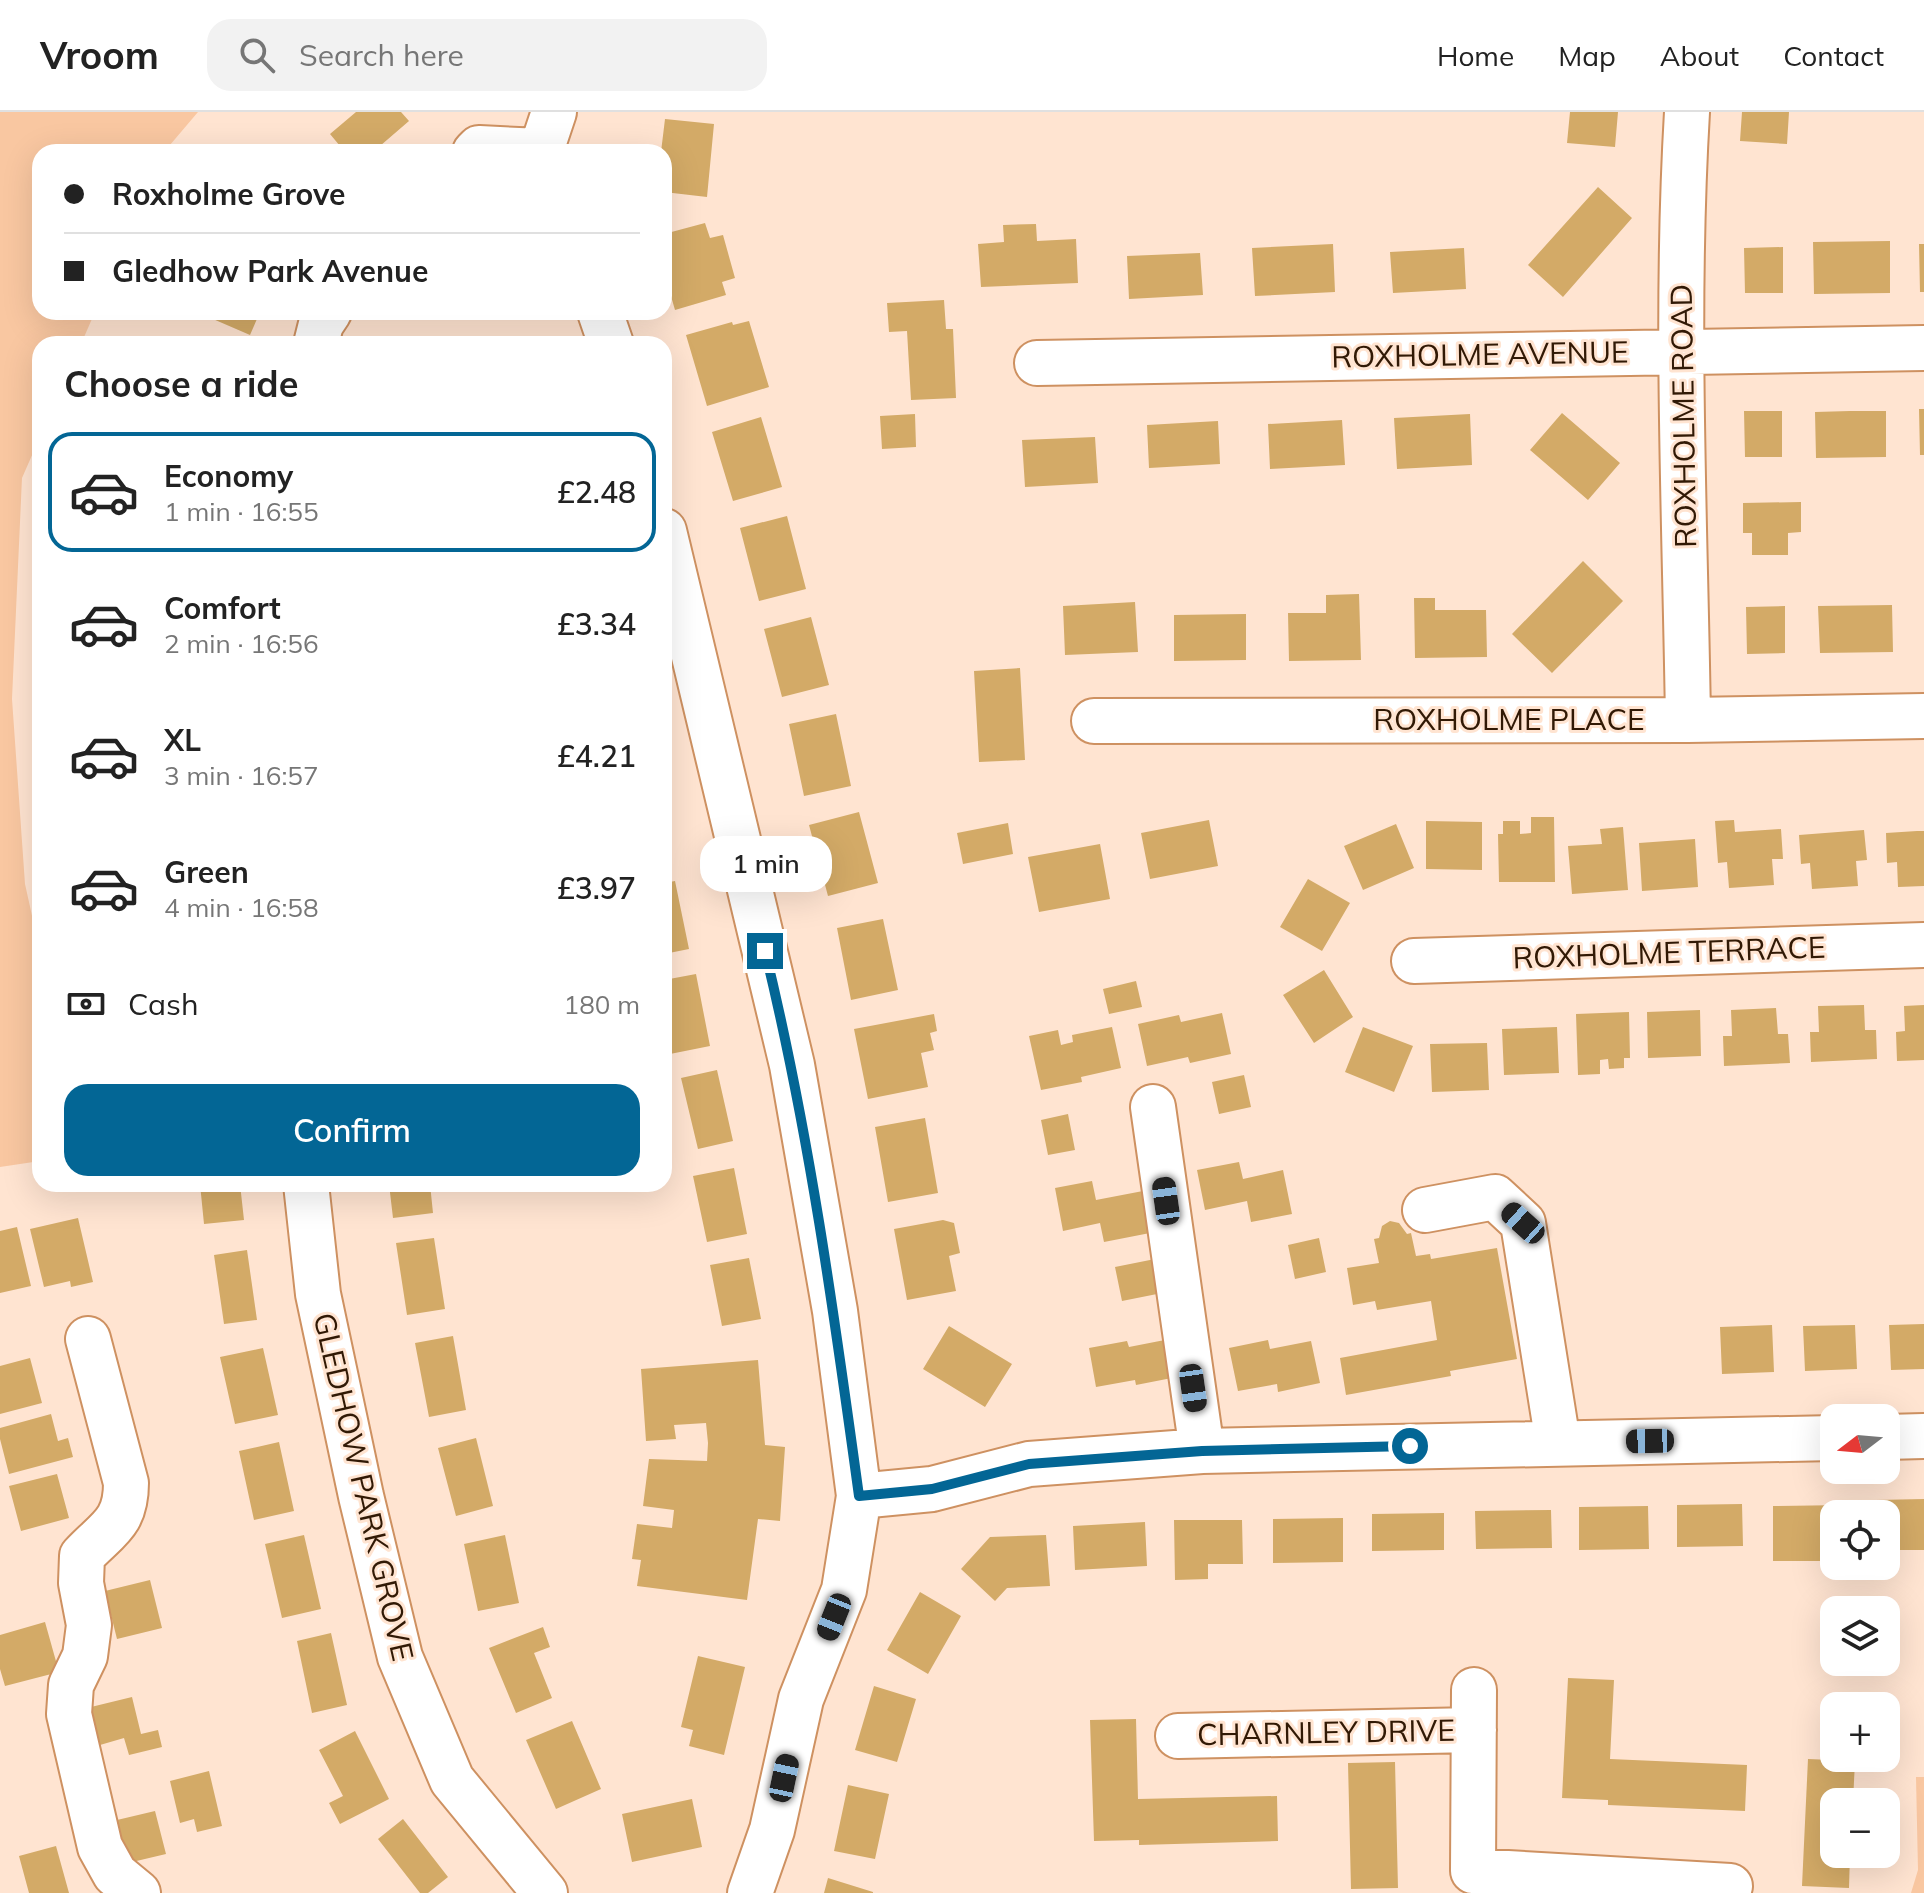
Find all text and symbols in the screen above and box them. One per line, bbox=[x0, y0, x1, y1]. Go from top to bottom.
search box bbox=[207, 19, 767, 91]
text: Vroom bbox=[40, 31, 159, 79]
icon: search bbox=[235, 33, 279, 77]
text: Search here bbox=[299, 36, 464, 74]
text: Home bbox=[1437, 38, 1514, 73]
text: Map bbox=[1558, 38, 1616, 73]
text: About bbox=[1660, 38, 1739, 73]
text: Contact bbox=[1783, 38, 1884, 73]
text: Roxholme Grove bbox=[112, 175, 346, 213]
text: Gledhow Park Avenue bbox=[112, 252, 428, 290]
street label: ROXHOLME ROAD bbox=[1662, 284, 1704, 548]
street label: ROXHOLME AVENUE bbox=[1331, 332, 1629, 376]
text: Choose a ride bbox=[64, 361, 298, 406]
icon: car bbox=[68, 456, 140, 528]
text: Economy bbox=[164, 457, 293, 495]
text: £2.48 bbox=[557, 473, 636, 511]
text: 1 min · 16:55 bbox=[164, 495, 319, 528]
icon: car bbox=[68, 588, 140, 660]
text: Comfort bbox=[164, 589, 281, 627]
text: £3.34 bbox=[557, 605, 636, 643]
text: 2 min · 16:56 bbox=[164, 627, 319, 660]
street label: ROXHOLME PLACE bbox=[1373, 700, 1645, 738]
icon: car bbox=[68, 720, 140, 792]
text: XL bbox=[164, 721, 201, 759]
text: £4.21 bbox=[557, 737, 636, 775]
text: 3 min · 16:57 bbox=[164, 759, 319, 792]
callout: 1 min bbox=[699, 835, 831, 891]
text: 1 min bbox=[732, 847, 800, 880]
icon: car bbox=[68, 852, 140, 924]
text: Green bbox=[164, 853, 249, 891]
text: £3.97 bbox=[557, 869, 636, 907]
text: 4 min · 16:58 bbox=[164, 891, 319, 924]
street label: ROXHOLME TERRACE bbox=[1512, 928, 1826, 976]
route end bbox=[747, 933, 783, 969]
icon: cash bbox=[64, 982, 108, 1026]
text: Cash bbox=[128, 985, 199, 1023]
text: 180 m bbox=[564, 988, 640, 1021]
button: Confirm bbox=[64, 1084, 640, 1176]
car bbox=[1151, 1176, 1181, 1226]
car bbox=[1497, 1198, 1549, 1248]
street label: GLEDHOW PARK GROVE bbox=[305, 1309, 423, 1664]
car bbox=[1178, 1363, 1208, 1413]
north arrow bbox=[1820, 1404, 1900, 1484]
map controls bbox=[1820, 1404, 1900, 1868]
route start bbox=[1392, 1428, 1428, 1464]
car bbox=[1626, 1429, 1674, 1453]
button: locate bbox=[1820, 1500, 1900, 1580]
car bbox=[814, 1590, 854, 1644]
button: layers bbox=[1820, 1596, 1900, 1676]
button: + bbox=[1820, 1692, 1900, 1772]
street label: CHARNLEY DRIVE bbox=[1197, 1711, 1455, 1753]
car bbox=[767, 1752, 801, 1804]
button: − bbox=[1820, 1788, 1900, 1868]

